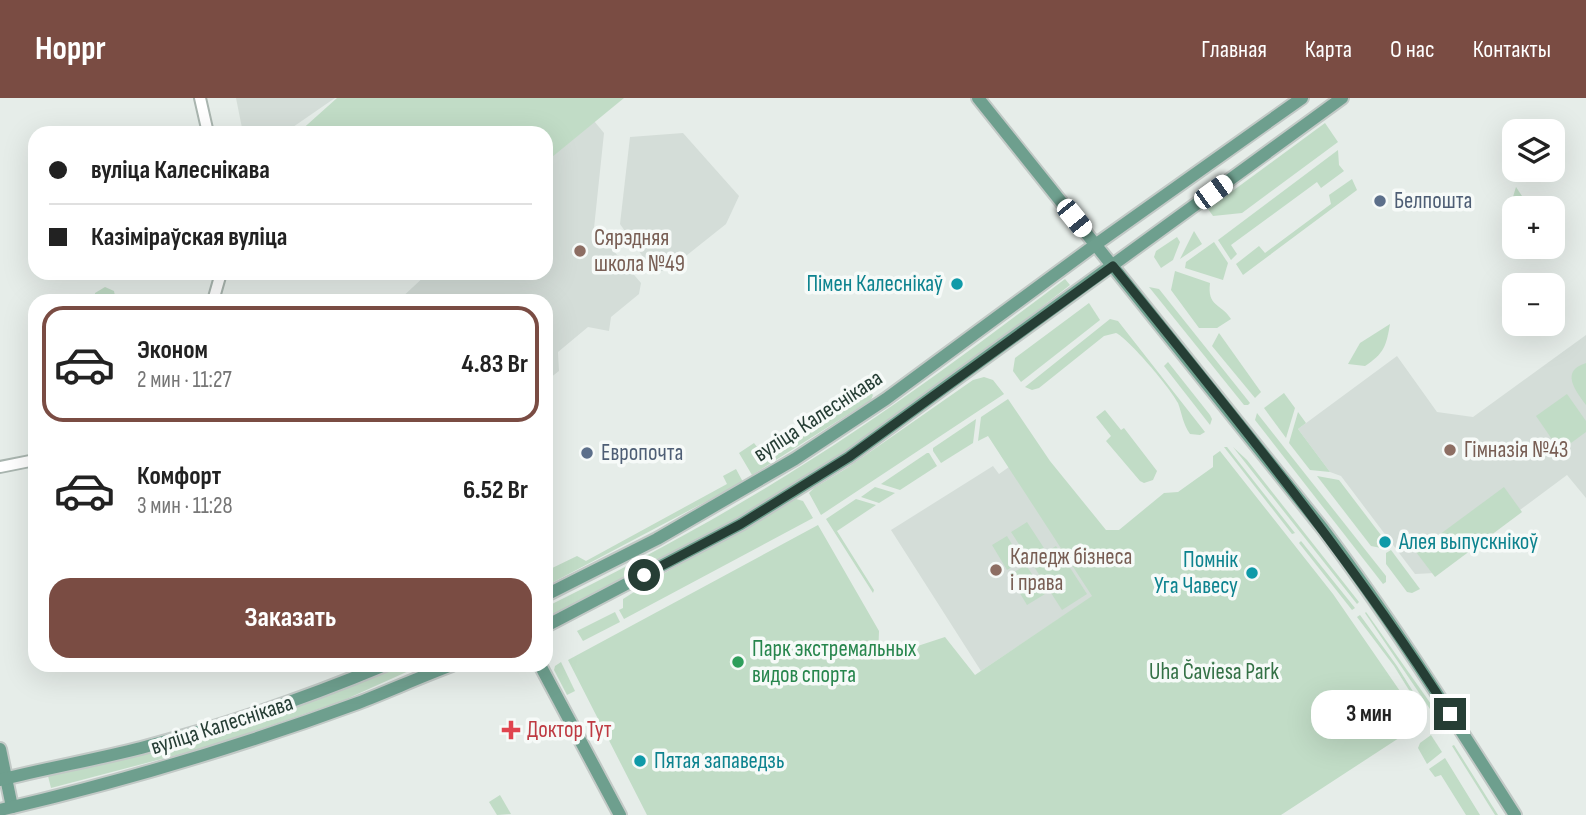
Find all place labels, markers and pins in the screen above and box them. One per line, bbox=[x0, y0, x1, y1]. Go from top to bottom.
place label: Белпошта bbox=[1394, 187, 1472, 215]
marker: Белпошта bbox=[1372, 193, 1388, 209]
place label: Сярэдняя школа №49 bbox=[594, 224, 685, 278]
marker: Сярэдняя школа №49 bbox=[572, 243, 588, 259]
place label: Пімен Калеснікаў bbox=[806, 270, 943, 298]
marker: Пімен Калеснікаў bbox=[949, 276, 965, 292]
place label: Гімназія №43 bbox=[1464, 436, 1569, 464]
place label: Европочта bbox=[601, 439, 683, 467]
marker: Гімназія №43 bbox=[1442, 442, 1458, 458]
marker: Европочта bbox=[579, 445, 595, 461]
place label: Алея выпускнікоў bbox=[1398, 528, 1538, 556]
marker: Алея выпускнікоў bbox=[1377, 534, 1393, 550]
place label: Каледж бізнеса і права bbox=[1010, 543, 1132, 597]
place label: Помнік Уга Чавесу bbox=[1154, 546, 1238, 600]
marker: Каледж бізнеса і права bbox=[988, 562, 1004, 578]
marker: Помнік Уга Чавесу bbox=[1244, 565, 1260, 581]
place label: Парк экстремальных видов спорта bbox=[752, 635, 917, 689]
marker: Парк экстремальных видов спорта bbox=[730, 654, 746, 670]
place label: Доктор Тут bbox=[527, 716, 612, 744]
marker: Доктор Тут bbox=[501, 720, 521, 740]
place label: Пятая запаведзь bbox=[654, 747, 785, 775]
marker: Пятая запаведзь bbox=[632, 753, 648, 769]

